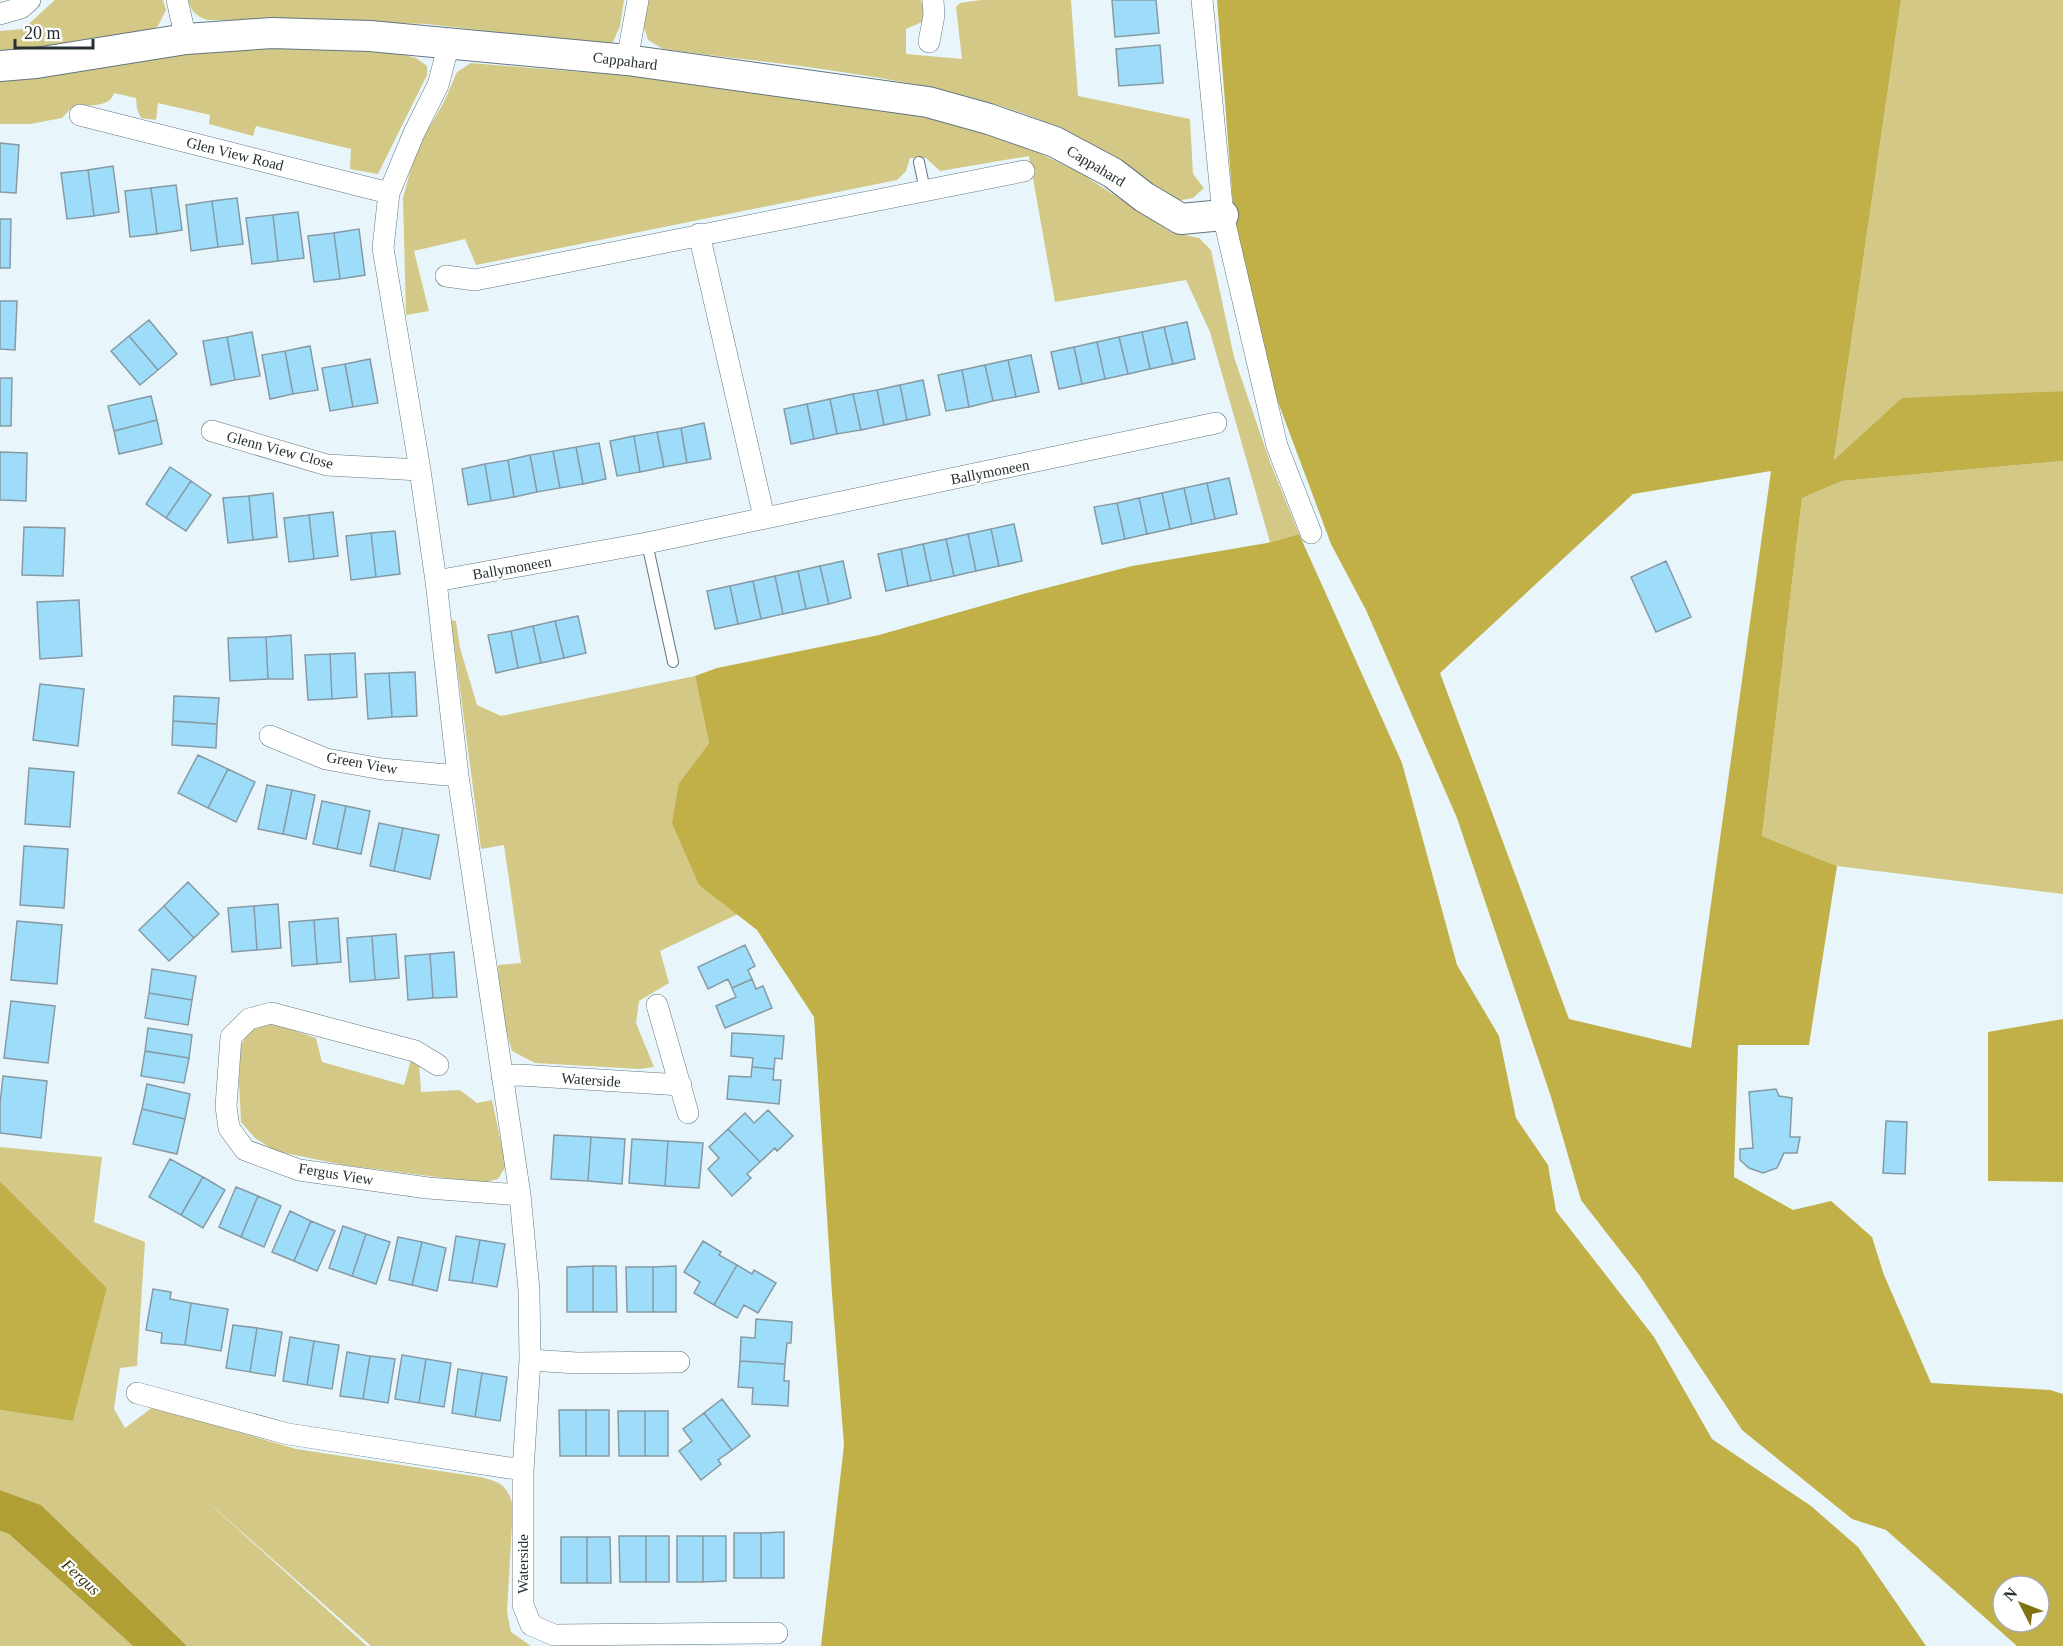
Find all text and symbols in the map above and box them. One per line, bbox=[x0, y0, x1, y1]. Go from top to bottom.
scale bar bbox=[15, 12, 93, 50]
text: 20 m bbox=[24, 23, 61, 43]
street label: Cappahard bbox=[592, 49, 659, 73]
street label: Glen View Road bbox=[185, 134, 286, 174]
street label: Cappahard bbox=[1064, 142, 1128, 190]
street label: Glenn View Close bbox=[225, 428, 335, 472]
street label: Ballymoneen bbox=[949, 456, 1031, 487]
street label: Ballymoneen bbox=[471, 553, 553, 583]
street label: Green View bbox=[325, 749, 399, 777]
street label: Waterside bbox=[561, 1070, 622, 1090]
street label: Fergus View bbox=[297, 1160, 375, 1188]
street label: Waterside bbox=[515, 1534, 531, 1594]
water label: Fergus bbox=[57, 1555, 103, 1599]
north arrow bbox=[1991, 1574, 2051, 1634]
text: N bbox=[2000, 1584, 2021, 1604]

